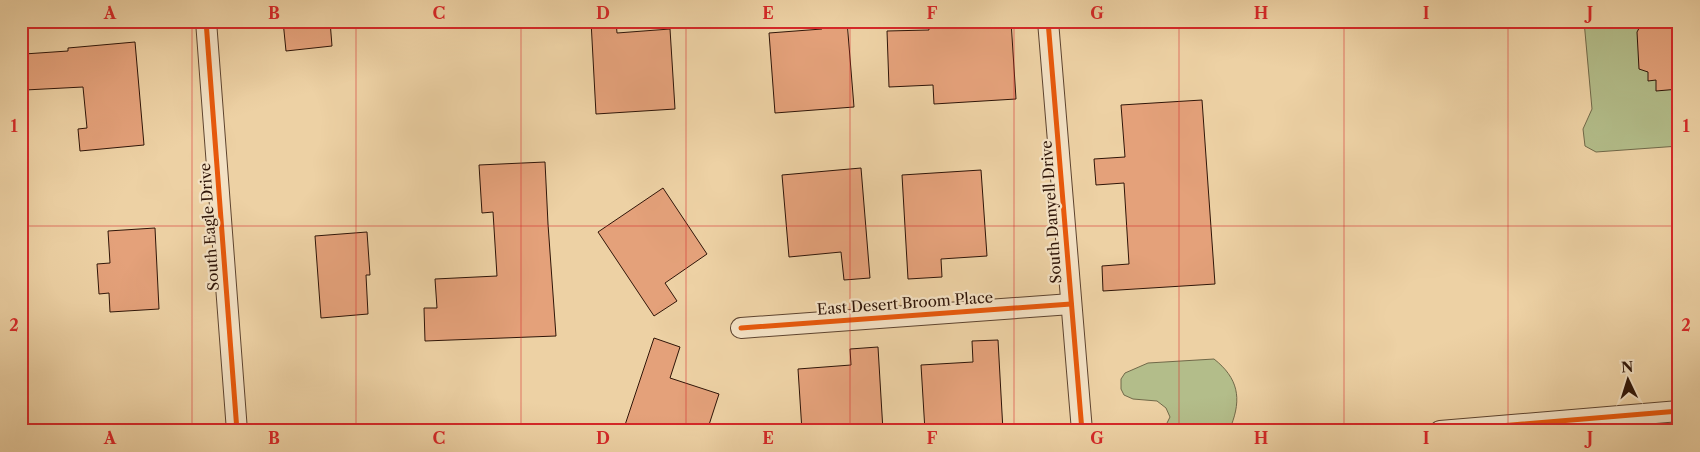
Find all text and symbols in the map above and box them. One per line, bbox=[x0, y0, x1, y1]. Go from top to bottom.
text: A bbox=[103, 3, 117, 23]
text: B bbox=[268, 3, 280, 23]
text: C bbox=[433, 3, 445, 23]
text: D bbox=[596, 3, 610, 23]
text: E bbox=[762, 3, 774, 23]
text: F bbox=[927, 3, 938, 23]
text: G bbox=[1090, 3, 1104, 23]
text: H bbox=[1254, 3, 1268, 23]
text: I bbox=[1423, 3, 1430, 23]
text: J bbox=[1584, 3, 1593, 23]
text: 1 bbox=[10, 116, 18, 136]
text: 1 bbox=[1682, 116, 1690, 136]
street label: South Danyell Drive bbox=[1037, 140, 1065, 284]
street label: South Eagle Drive bbox=[195, 162, 223, 292]
street label: East Desert Broom Place bbox=[816, 287, 994, 319]
text: 2 bbox=[9, 315, 19, 335]
text: 2 bbox=[1681, 315, 1691, 335]
north arrow bbox=[1602, 354, 1652, 404]
text: N bbox=[1620, 358, 1634, 376]
text: A bbox=[103, 428, 117, 448]
text: B bbox=[268, 428, 280, 448]
text: C bbox=[433, 428, 445, 448]
text: D bbox=[596, 428, 610, 448]
text: E bbox=[762, 428, 774, 448]
text: F bbox=[927, 428, 938, 448]
text: G bbox=[1090, 428, 1104, 448]
text: H bbox=[1254, 428, 1268, 448]
text: I bbox=[1423, 428, 1430, 448]
text: J bbox=[1584, 428, 1593, 448]

